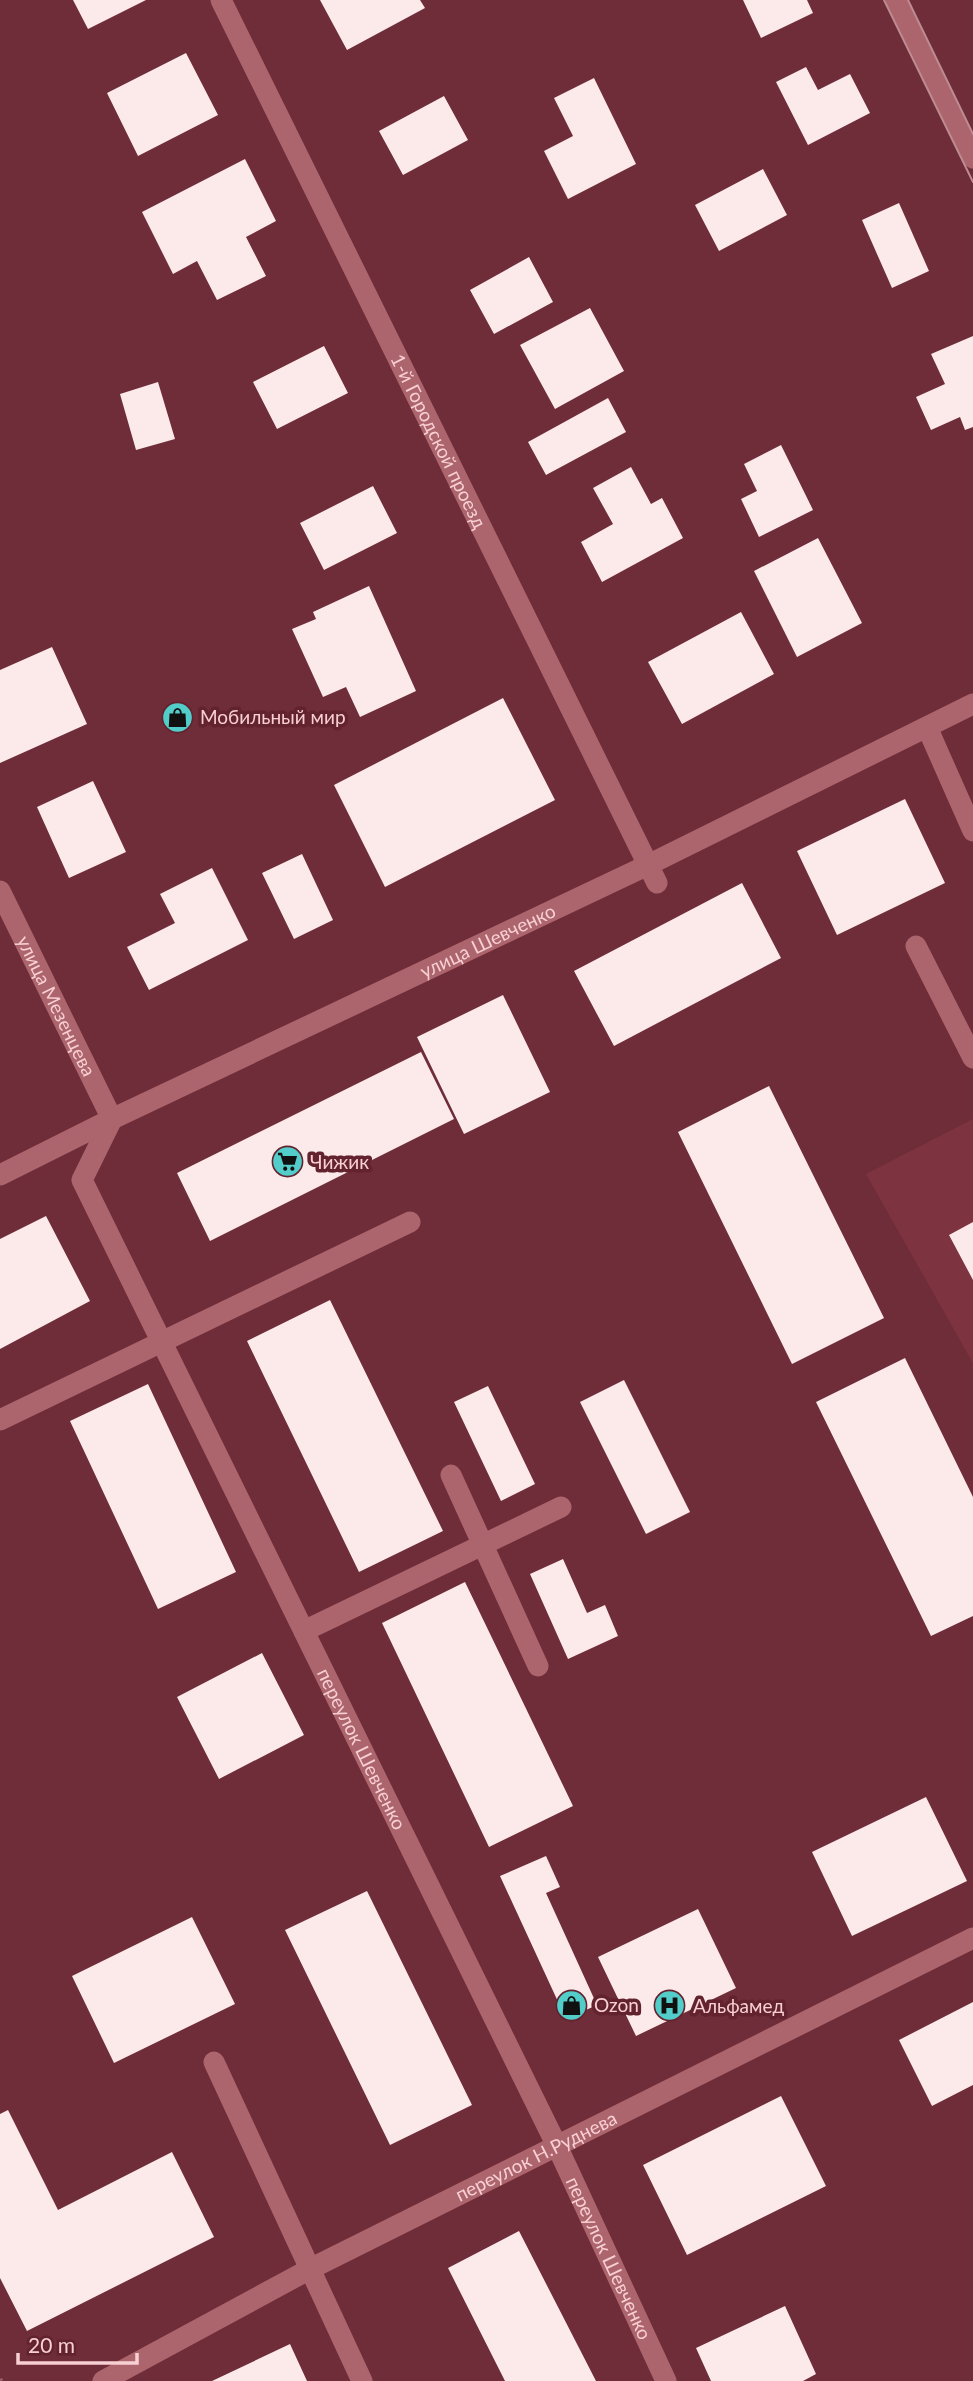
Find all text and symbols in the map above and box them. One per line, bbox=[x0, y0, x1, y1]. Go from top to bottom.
street label: 1-й Городской проезд bbox=[387, 350, 492, 532]
shop icon: Мобильный мир bbox=[160, 700, 194, 734]
place label: Мобильный мир bbox=[200, 705, 346, 728]
street label: улица Шевченко bbox=[416, 899, 559, 982]
street label: улица Мезенцева bbox=[13, 932, 101, 1080]
supermarket icon: Чижик bbox=[270, 1145, 304, 1179]
place label: Чижик bbox=[310, 1150, 369, 1173]
street label: переулок Шевченко bbox=[313, 1664, 412, 1833]
shop icon: Ozon bbox=[554, 1988, 588, 2022]
hospital icon: Альфамед bbox=[653, 1989, 687, 2023]
place label: Ozon bbox=[594, 1993, 639, 2016]
place label: Альфамед bbox=[693, 1994, 784, 2017]
street label: переулок Н.Руднева bbox=[451, 2106, 620, 2206]
street label: переулок Шевченко bbox=[562, 2173, 657, 2343]
scale bar bbox=[18, 2322, 136, 2366]
text: 20 m bbox=[28, 2332, 75, 2357]

